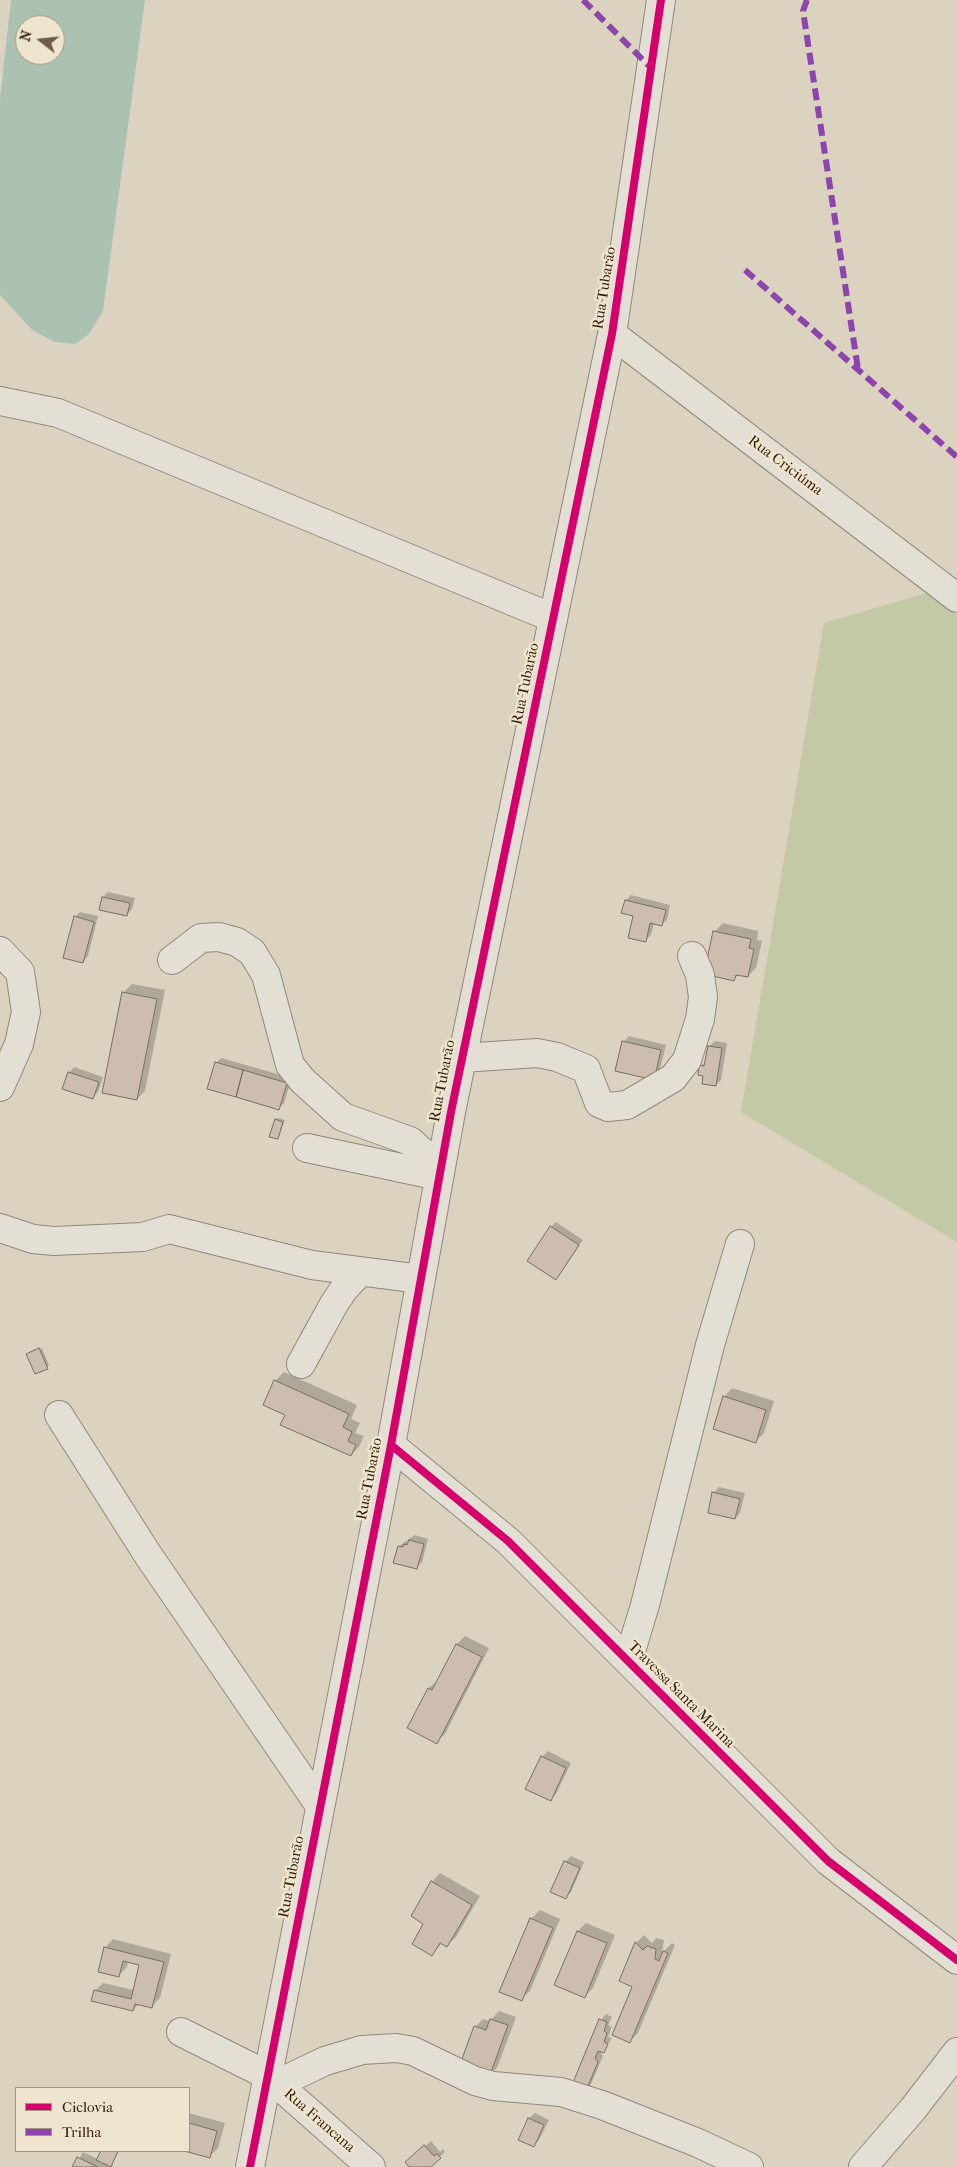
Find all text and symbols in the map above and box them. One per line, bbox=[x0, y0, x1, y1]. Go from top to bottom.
north arrow bbox=[15, 15, 65, 65]
text: N bbox=[16, 29, 36, 43]
street label: Rua Tubarão bbox=[590, 246, 620, 330]
street label: Rua Criciúma bbox=[744, 432, 826, 500]
street label: Rua Tubarão bbox=[509, 641, 543, 727]
street label: Rua Tubarão bbox=[426, 1038, 460, 1124]
street label: Rua Tubarão bbox=[353, 1436, 387, 1522]
street label: Travessa Santa Marina bbox=[624, 1638, 738, 1752]
street label: Rua Tubarão bbox=[275, 1834, 309, 1920]
street label: Rua Francana bbox=[280, 2085, 358, 2157]
legend bbox=[15, 2087, 190, 2152]
text: Ciclovia bbox=[62, 2098, 113, 2116]
text: Trilha bbox=[62, 2123, 101, 2141]

